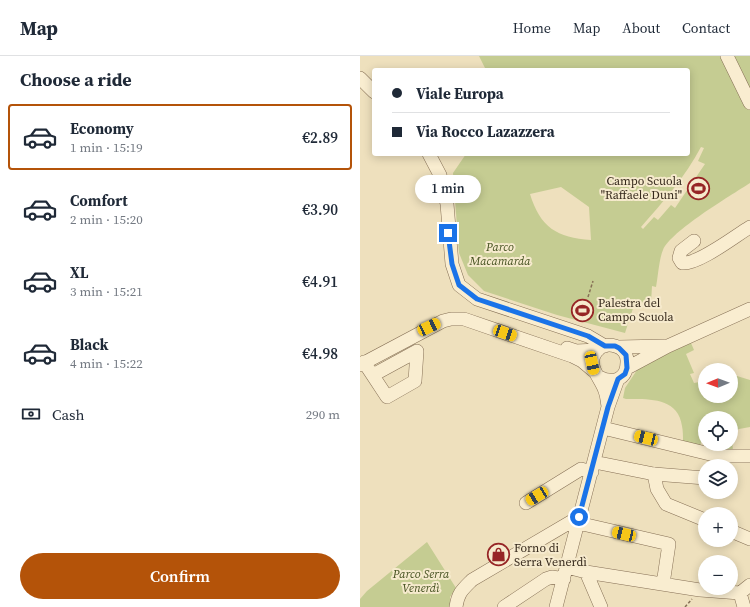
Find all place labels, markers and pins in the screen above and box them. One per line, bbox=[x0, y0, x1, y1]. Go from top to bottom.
place label: Campo Scuola "Raffaele Duni" bbox=[601, 173, 683, 203]
sports icon: Campo Scuola "Raffaele Duni" bbox=[685, 175, 711, 201]
place label: Palestra del Campo Scuola bbox=[598, 295, 674, 325]
sports icon: Palestra del Campo Scuola bbox=[569, 297, 595, 323]
place label: Forno di Serra Venerdì bbox=[514, 540, 587, 570]
shop icon: Forno di Serra Venerdì bbox=[486, 542, 512, 568]

